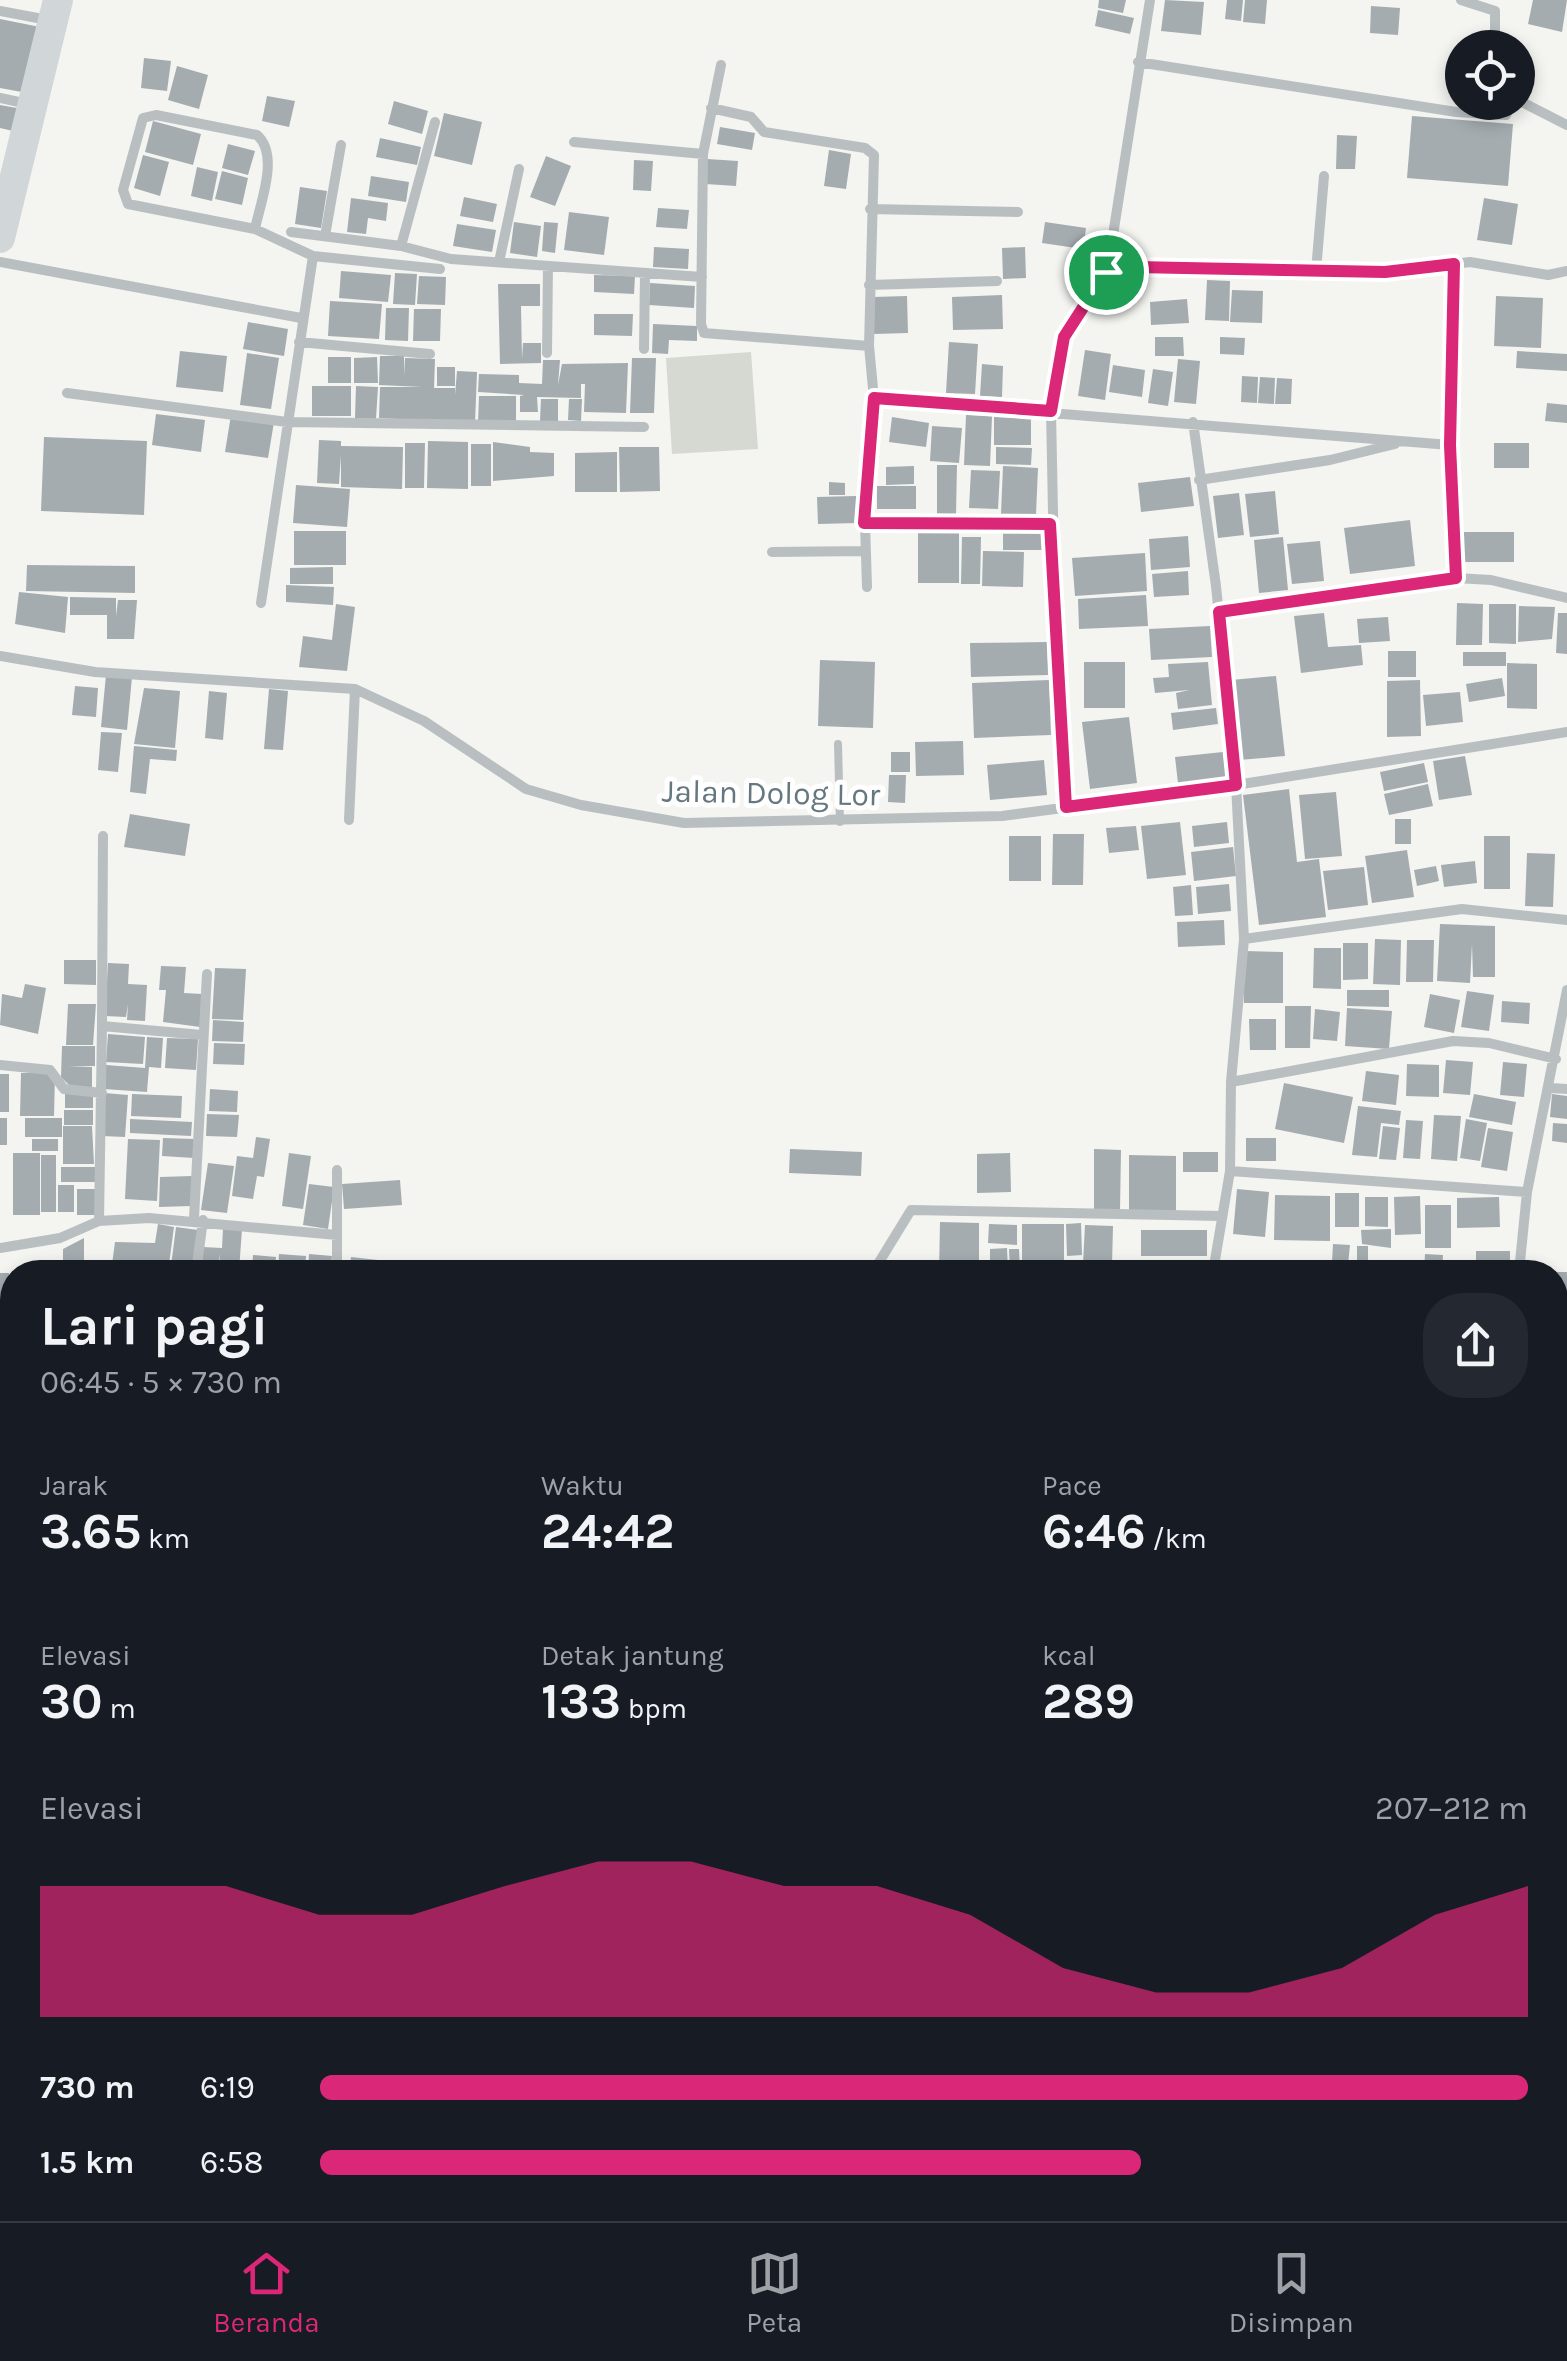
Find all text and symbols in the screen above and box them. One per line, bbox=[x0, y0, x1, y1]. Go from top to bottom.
map controls bbox=[1445, 30, 1535, 120]
button: locate bbox=[1445, 30, 1535, 120]
pin bbox=[1064, 230, 1149, 315]
icon: arrive bbox=[1079, 245, 1134, 300]
street label: Jalan Dolog Lor bbox=[661, 773, 881, 813]
button: share bbox=[1423, 1293, 1528, 1398]
text: Lari pagi bbox=[40, 1294, 269, 1358]
text: 06:45 · 5 × 730 m bbox=[40, 1364, 282, 1401]
text: Jarak bbox=[40, 1469, 108, 1502]
text: Waktu bbox=[541, 1469, 624, 1502]
text: Pace bbox=[1042, 1469, 1102, 1502]
text: 3.65 bbox=[40, 1502, 141, 1561]
text: 24:42 bbox=[541, 1502, 674, 1561]
text: 6:46 bbox=[1042, 1502, 1146, 1561]
text: km bbox=[141, 1522, 190, 1555]
text: /km bbox=[1146, 1522, 1207, 1555]
text: Elevasi bbox=[40, 1639, 131, 1672]
text: Detak jantung bbox=[541, 1639, 724, 1672]
text: kcal bbox=[1042, 1639, 1095, 1672]
text: 30 bbox=[40, 1672, 103, 1731]
text: 133 bbox=[541, 1672, 621, 1731]
text: 289 bbox=[1042, 1672, 1135, 1731]
text: m bbox=[103, 1692, 136, 1725]
text: bpm bbox=[621, 1692, 687, 1725]
text: Elevasi bbox=[40, 1790, 143, 1827]
text: 207–212 m bbox=[1375, 1790, 1528, 1827]
text: 730 m bbox=[40, 2069, 135, 2106]
text: 6:19 bbox=[200, 2069, 255, 2106]
text: 1.5 km bbox=[40, 2144, 134, 2181]
text: 6:58 bbox=[200, 2144, 263, 2181]
tab: Beranda bbox=[213, 2246, 320, 2339]
tab: Peta bbox=[746, 2246, 802, 2339]
tab: Disimpan bbox=[1229, 2246, 1354, 2339]

